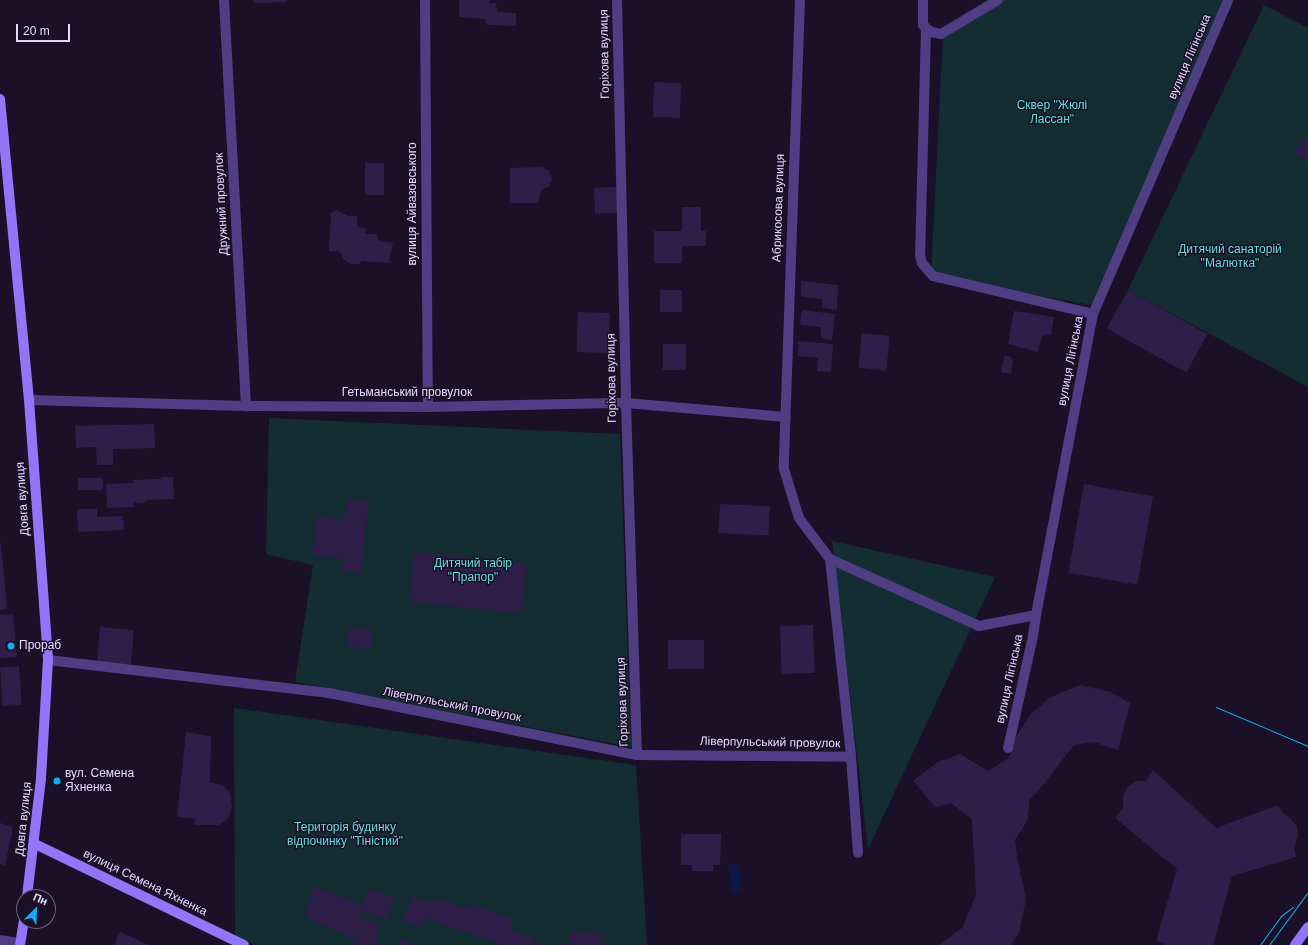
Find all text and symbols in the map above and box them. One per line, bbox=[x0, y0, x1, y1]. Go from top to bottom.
street label: Горіхова вулиця bbox=[597, 9, 613, 99]
street label: вулиця Лігінська bbox=[1166, 12, 1214, 102]
scale bar bbox=[18, 16, 72, 42]
text: 20 m bbox=[23, 24, 50, 38]
park label: Сквер "Жюлі Лассан" bbox=[1017, 99, 1087, 127]
street label: вулиця Айвазовського bbox=[406, 142, 420, 266]
street label: Дружний провулок bbox=[212, 152, 232, 256]
street label: Абрикосова вулиця bbox=[770, 154, 788, 262]
park label: Дитячий санаторій "Малютка" bbox=[1178, 243, 1282, 271]
street label: вулиця Лігінська bbox=[1055, 315, 1087, 407]
street label: Горіхова вулиця bbox=[604, 333, 620, 423]
street label: Гетьманський провулок bbox=[342, 386, 472, 400]
street label: Довга вулиця bbox=[13, 461, 33, 537]
park label: Дитячий табір "Прапор" bbox=[434, 557, 512, 585]
street label: вулиця Лігінська bbox=[994, 633, 1026, 725]
place label: Прораб bbox=[19, 639, 61, 653]
marker: Прораб bbox=[6, 641, 16, 651]
street label: Горіхова вулиця bbox=[614, 657, 632, 747]
street label: Ліверпульський провулок bbox=[382, 685, 522, 725]
street label: Ліверпульський провулок bbox=[700, 735, 840, 751]
place label: вул. Семена Яхненка bbox=[65, 767, 134, 795]
marker: вул. Семена Яхненка bbox=[52, 776, 62, 786]
street label: Довга вулиця bbox=[13, 781, 35, 857]
park label: Територія будинку відпочинку "Тіністий" bbox=[287, 821, 403, 849]
street label: вулиця Семена Яхненка bbox=[81, 847, 209, 919]
north arrow bbox=[16, 889, 56, 929]
text: Пн bbox=[31, 891, 50, 907]

